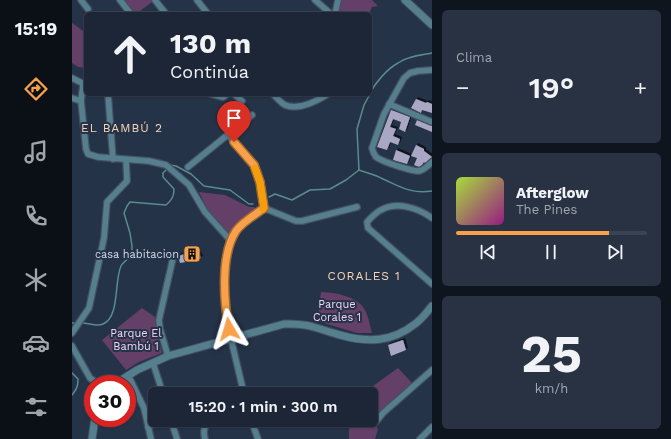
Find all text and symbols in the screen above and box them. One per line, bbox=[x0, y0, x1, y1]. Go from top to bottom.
text: 15:19 bbox=[15, 18, 57, 39]
text: 130 m bbox=[170, 27, 251, 60]
icon: ahead bbox=[104, 28, 156, 80]
text: Clima bbox=[456, 50, 492, 65]
text: Continúa bbox=[170, 61, 249, 82]
text: 19° bbox=[529, 70, 574, 105]
icon: directions bbox=[22, 75, 50, 103]
text: − bbox=[456, 75, 469, 100]
text: + bbox=[634, 75, 647, 100]
pin bbox=[217, 101, 251, 142]
icon: arrive bbox=[223, 107, 245, 129]
district label: EL BAMBÚ 2 bbox=[81, 121, 163, 135]
icon: music bbox=[22, 138, 50, 166]
text: Afterglow bbox=[516, 184, 589, 202]
icon: phone bbox=[22, 202, 50, 230]
text: The Pines bbox=[516, 202, 577, 217]
icon: previous bbox=[477, 241, 499, 263]
icon: pause bbox=[540, 241, 562, 263]
icon: next bbox=[604, 241, 626, 263]
building icon: casa habitacion bbox=[182, 244, 202, 264]
place label: casa habitacion bbox=[95, 248, 179, 261]
icon: climate bbox=[22, 266, 50, 294]
district label: CORALES 1 bbox=[327, 269, 401, 283]
park label: Parque Corales 1 bbox=[313, 298, 361, 324]
position arrow bbox=[208, 308, 250, 350]
text: 25 bbox=[521, 324, 582, 385]
park label: Parque El Bambú 1 bbox=[110, 327, 162, 353]
icon: car bbox=[22, 329, 50, 357]
speed limit sign: 30 bbox=[84, 375, 136, 427]
text: km/h bbox=[535, 381, 568, 396]
icon: filters bbox=[22, 393, 50, 421]
text: 15:20 · 1 min · 300 m bbox=[189, 398, 337, 416]

